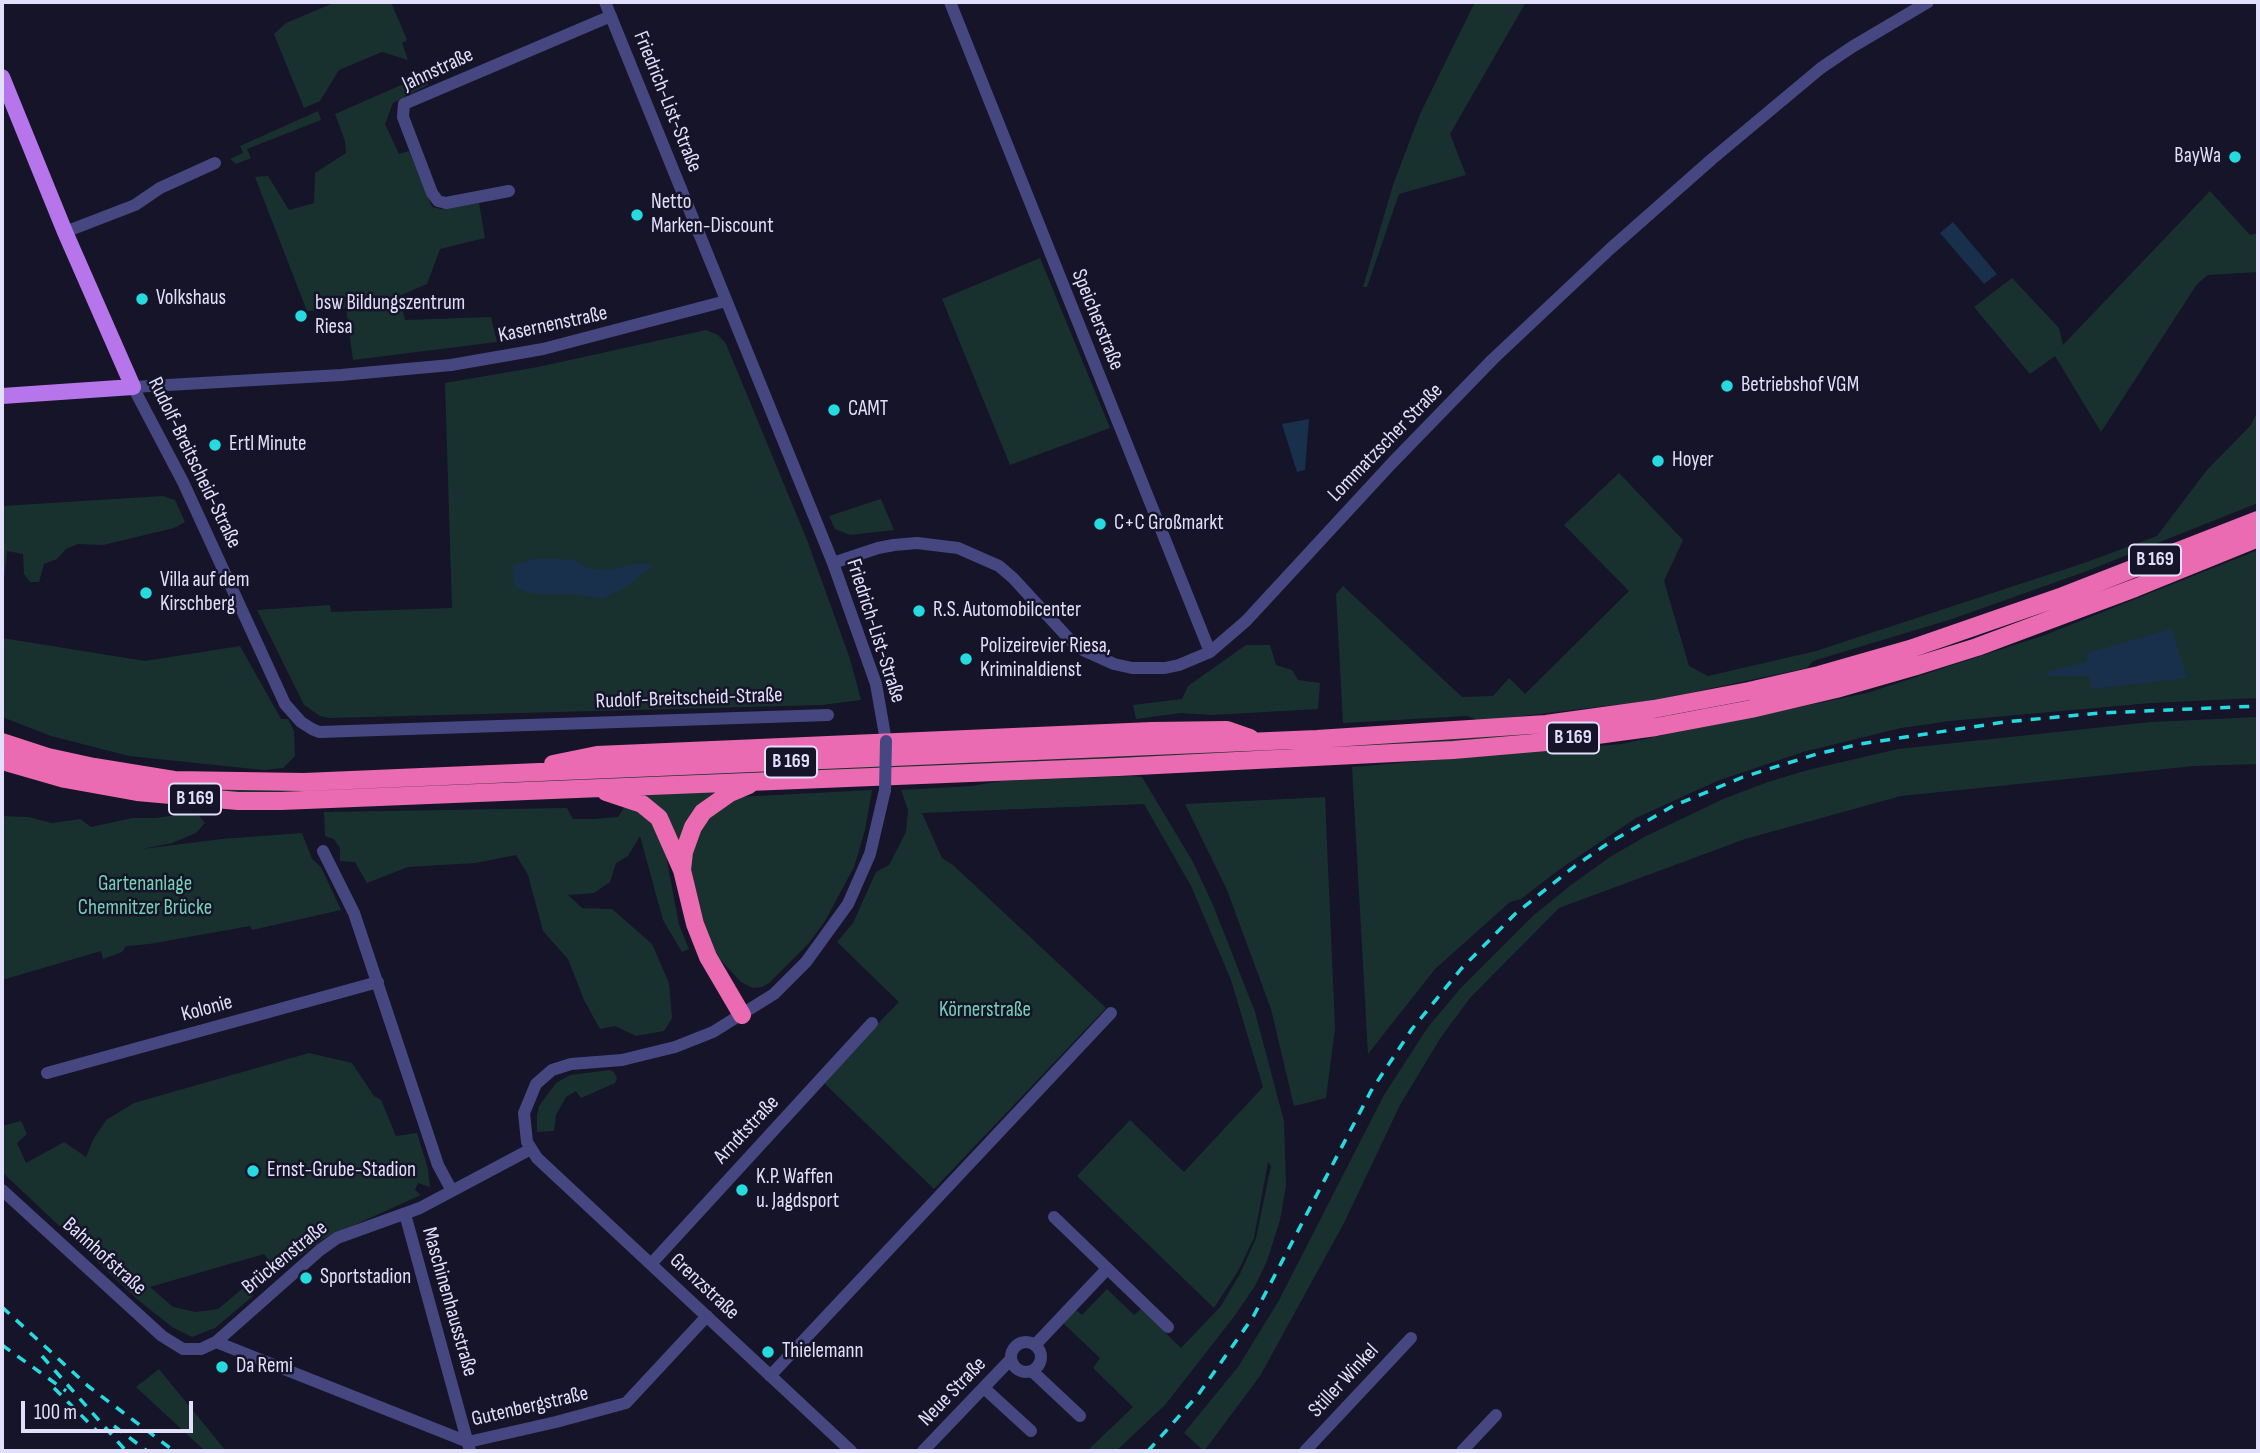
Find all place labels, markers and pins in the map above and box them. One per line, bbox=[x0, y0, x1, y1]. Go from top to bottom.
place label: BayWa bbox=[2174, 144, 2221, 170]
marker: BayWa bbox=[2227, 149, 2243, 165]
place label: Netto Marken-Discount bbox=[651, 190, 774, 240]
marker: Netto Marken-Discount bbox=[629, 207, 645, 223]
place label: Volkshaus bbox=[156, 286, 226, 312]
marker: Volkshaus bbox=[134, 291, 150, 307]
place label: bsw Bildungszentrum Riesa bbox=[315, 291, 465, 341]
marker: bsw Bildungszentrum Riesa bbox=[293, 308, 309, 324]
place label: Betriebshof VGM bbox=[1741, 373, 1859, 399]
marker: Betriebshof VGM bbox=[1719, 378, 1735, 394]
place label: CAMT bbox=[848, 397, 888, 423]
marker: CAMT bbox=[826, 402, 842, 418]
place label: Ertl Minute bbox=[229, 432, 306, 458]
marker: Ertl Minute bbox=[207, 437, 223, 453]
place label: Hoyer bbox=[1672, 448, 1714, 474]
marker: Hoyer bbox=[1650, 453, 1666, 469]
place label: C+C Großmarkt bbox=[1114, 511, 1224, 537]
marker: C+C Großmarkt bbox=[1092, 516, 1108, 532]
place label: Villa auf dem Kirschberg bbox=[160, 568, 250, 618]
marker: Villa auf dem Kirschberg bbox=[138, 585, 154, 601]
place label: R.S. Automobilcenter bbox=[933, 598, 1081, 624]
marker: R.S. Automobilcenter bbox=[911, 603, 927, 619]
place label: Polizeirevier Riesa, Kriminaldienst bbox=[980, 634, 1111, 684]
marker: Polizeirevier Riesa, Kriminaldienst bbox=[958, 651, 974, 667]
place label: Ernst-Grube-Stadion bbox=[267, 1158, 416, 1184]
marker: Ernst-Grube-Stadion bbox=[245, 1163, 261, 1179]
place label: K.P. Waffen u. Jagdsport bbox=[756, 1165, 839, 1215]
marker: K.P. Waffen u. Jagdsport bbox=[734, 1182, 750, 1198]
place label: Sportstadion bbox=[320, 1265, 411, 1291]
marker: Sportstadion bbox=[298, 1270, 314, 1286]
place label: Thielemann bbox=[782, 1339, 864, 1365]
marker: Thielemann bbox=[760, 1344, 776, 1360]
place label: Da Remi bbox=[236, 1354, 293, 1380]
marker: Da Remi bbox=[214, 1359, 230, 1375]

